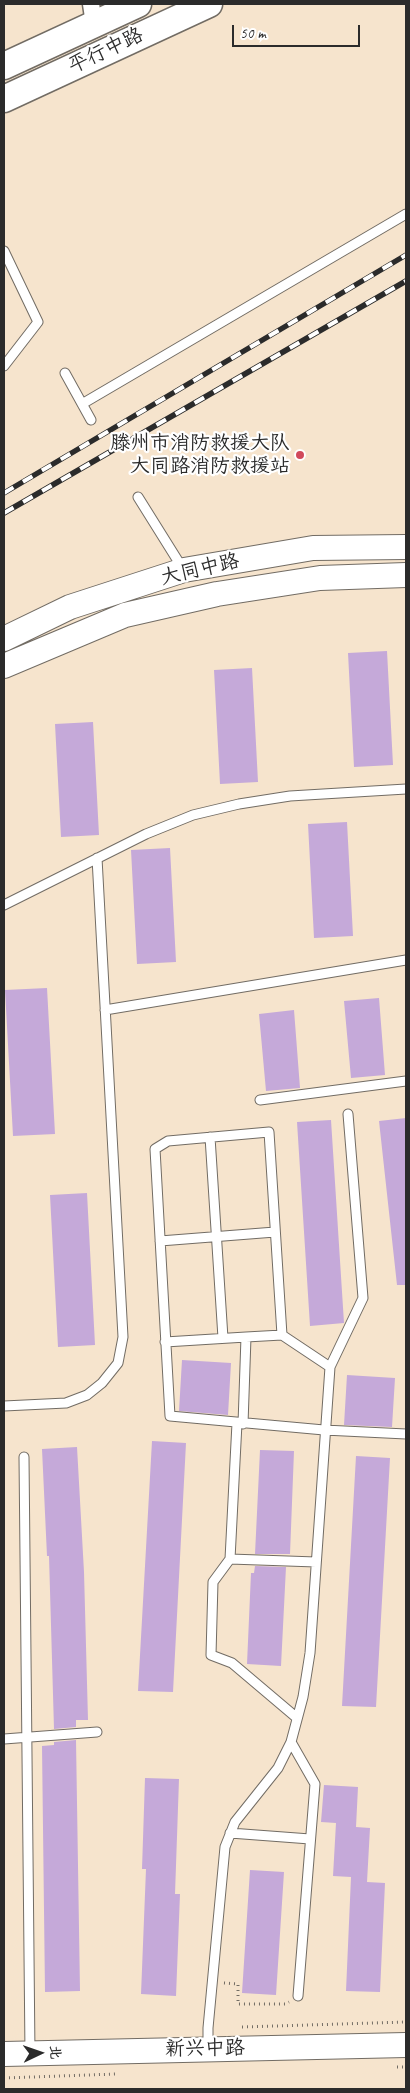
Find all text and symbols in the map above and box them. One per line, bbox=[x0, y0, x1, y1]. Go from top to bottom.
scale bar bbox=[235, 15, 362, 47]
street label: 平行中路 bbox=[65, 23, 147, 79]
text: 50 m bbox=[240, 24, 266, 43]
place label: 滕州市消防救援大队 大同路消防救援站 bbox=[110, 432, 290, 479]
marker: 滕州市消防救援大队 大同路消防救援站 bbox=[294, 449, 306, 461]
street label: 大同中路 bbox=[158, 549, 242, 591]
north arrow bbox=[15, 2028, 65, 2078]
street label: 新兴中路 bbox=[165, 2036, 245, 2062]
text: 北 bbox=[47, 2045, 64, 2060]

